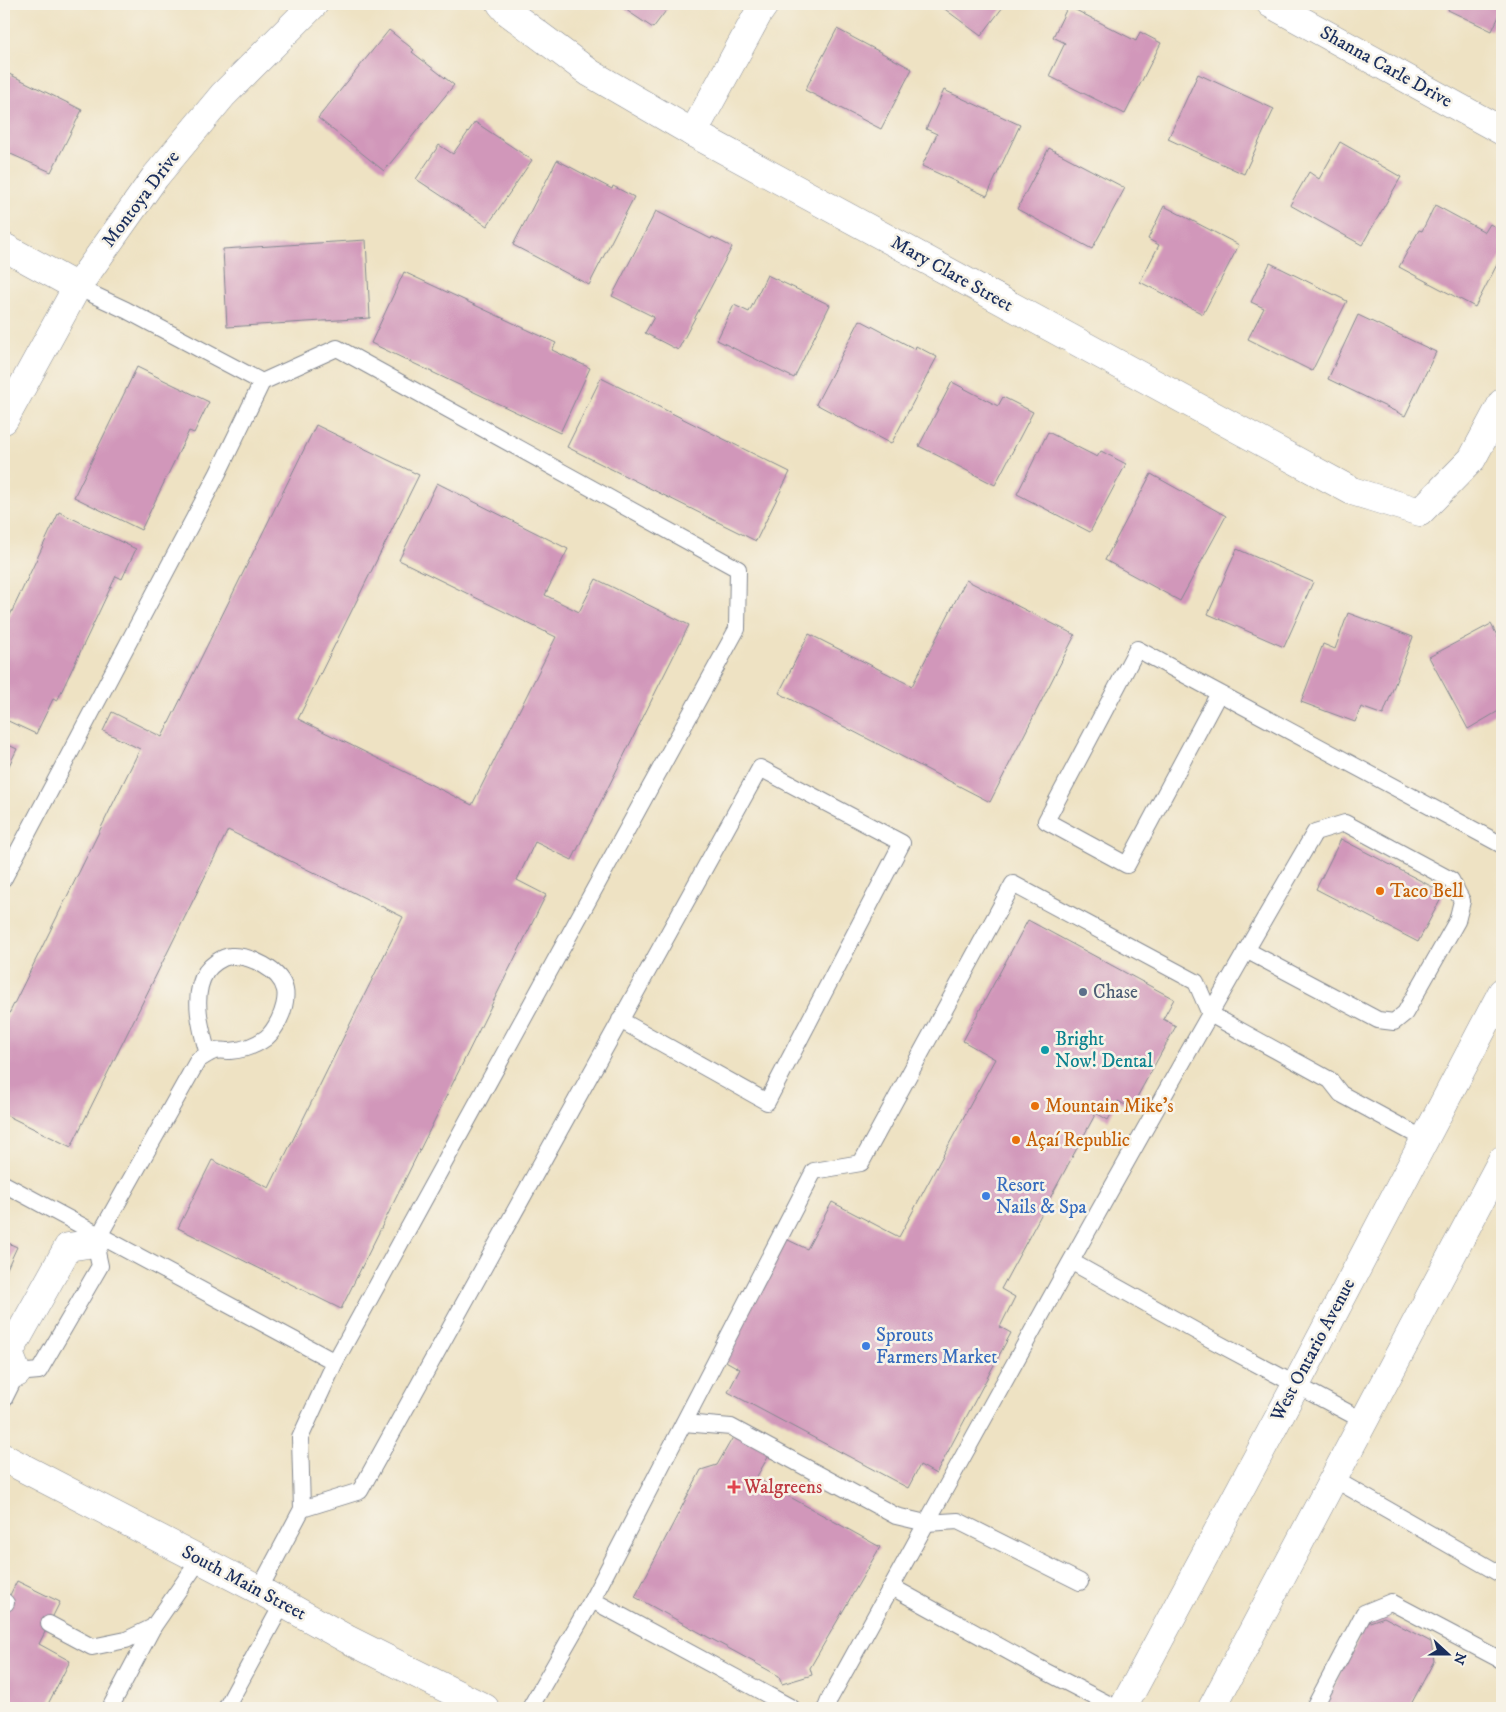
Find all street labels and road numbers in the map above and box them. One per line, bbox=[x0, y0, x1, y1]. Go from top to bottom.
street label: Shanna Carle Drive bbox=[1316, 21, 1456, 113]
street label: Montoya Drive bbox=[97, 146, 185, 252]
street label: Mary Clare Street bbox=[887, 231, 1017, 317]
street label: West Ontario Avenue bbox=[1265, 1275, 1360, 1426]
street label: South Main Street bbox=[178, 1541, 310, 1625]

